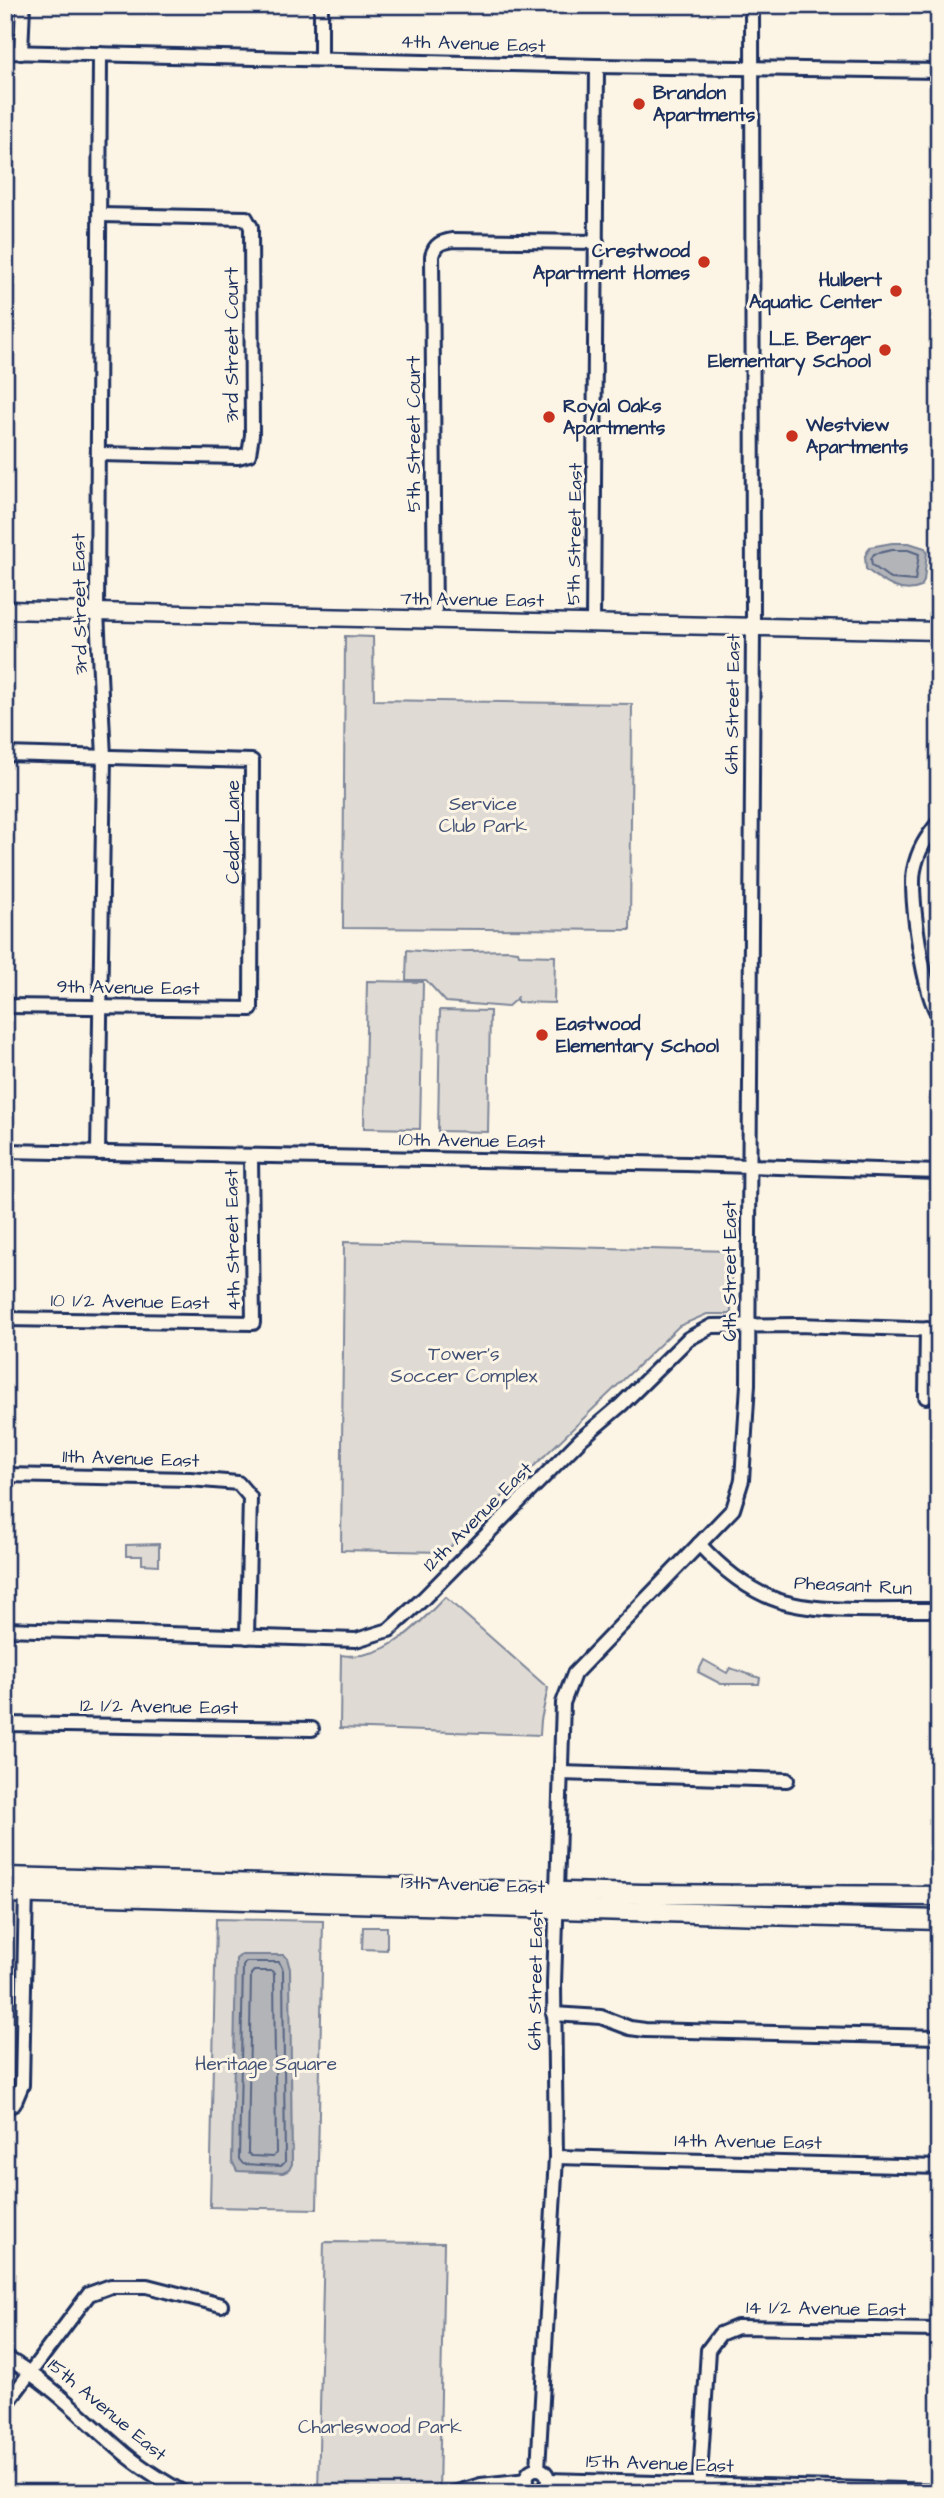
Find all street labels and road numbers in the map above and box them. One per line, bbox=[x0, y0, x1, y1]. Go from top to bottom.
street label: 4th Avenue East bbox=[400, 28, 546, 60]
street label: 3rd Street Court bbox=[219, 267, 246, 423]
street label: 5th Street Court bbox=[401, 356, 428, 512]
street label: 5th Street East bbox=[560, 462, 590, 605]
street label: 3rd Street East bbox=[65, 533, 95, 675]
street label: 7th Avenue East bbox=[400, 585, 544, 615]
street label: 6th Street East bbox=[718, 633, 748, 775]
street label: Cedar Lane bbox=[220, 780, 247, 884]
street label: 9th Avenue East bbox=[56, 973, 200, 1003]
street label: 10th Avenue East bbox=[398, 1126, 546, 1156]
street label: 4th Street East bbox=[218, 1168, 248, 1311]
street label: 6th Street East bbox=[717, 1200, 744, 1341]
street label: 10 1/2 Avenue East bbox=[50, 1287, 210, 1317]
street label: 11th Avenue East bbox=[62, 1443, 200, 1475]
street label: 12th Avenue East bbox=[417, 1456, 539, 1578]
street label: Pheasant Run bbox=[793, 1569, 913, 1603]
street label: 12 1/2 Avenue East bbox=[80, 1692, 239, 1722]
street label: 13th Avenue East bbox=[400, 1869, 546, 1901]
street label: 6th Street East bbox=[521, 1909, 551, 2051]
street label: 14th Avenue East bbox=[674, 2127, 822, 2157]
street label: 14 1/2 Avenue East bbox=[746, 2294, 907, 2324]
street label: 15th Avenue East bbox=[42, 2352, 173, 2468]
street label: 15th Avenue East bbox=[586, 2448, 735, 2480]

